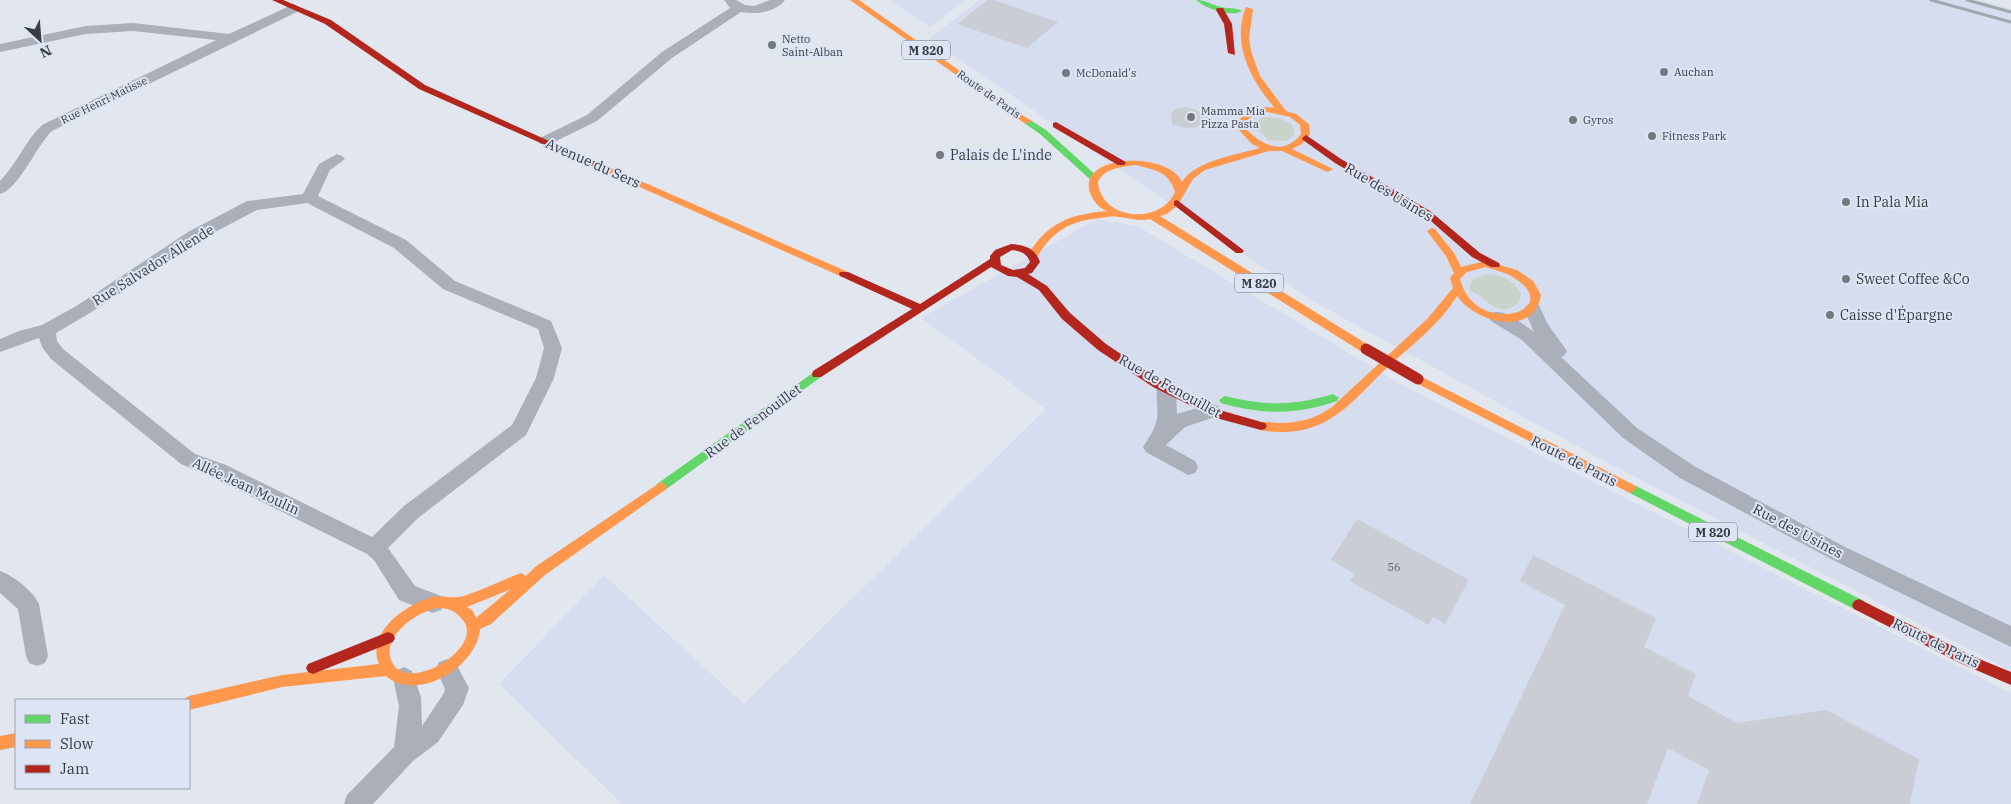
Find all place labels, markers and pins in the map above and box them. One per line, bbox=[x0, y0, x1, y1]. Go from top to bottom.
place label: Netto Saint-Alban bbox=[782, 32, 843, 59]
marker: Netto Saint-Alban bbox=[766, 39, 778, 51]
place label: Auchan bbox=[1674, 65, 1714, 79]
place label: McDonald's bbox=[1076, 66, 1136, 80]
marker: Auchan bbox=[1658, 66, 1670, 78]
marker: McDonald's bbox=[1060, 67, 1072, 79]
place label: Mamma Mia Pizza Pasta bbox=[1201, 104, 1265, 131]
marker: Mamma Mia Pizza Pasta bbox=[1185, 111, 1197, 123]
place label: Gyros bbox=[1583, 113, 1613, 127]
marker: Gyros bbox=[1567, 114, 1579, 126]
place label: Fitness Park bbox=[1662, 129, 1727, 143]
marker: Fitness Park bbox=[1646, 130, 1658, 142]
place label: Palais de L'inde bbox=[950, 146, 1052, 164]
marker: Palais de L'inde bbox=[934, 149, 946, 161]
place label: In Pala Mia bbox=[1856, 193, 1929, 211]
marker: In Pala Mia bbox=[1840, 196, 1852, 208]
place label: Sweet Coffee &Co bbox=[1856, 270, 1970, 288]
marker: Sweet Coffee &Co bbox=[1840, 273, 1852, 285]
place label: Caisse d'Épargne bbox=[1840, 305, 1953, 324]
marker: Caisse d'Épargne bbox=[1824, 309, 1836, 321]

